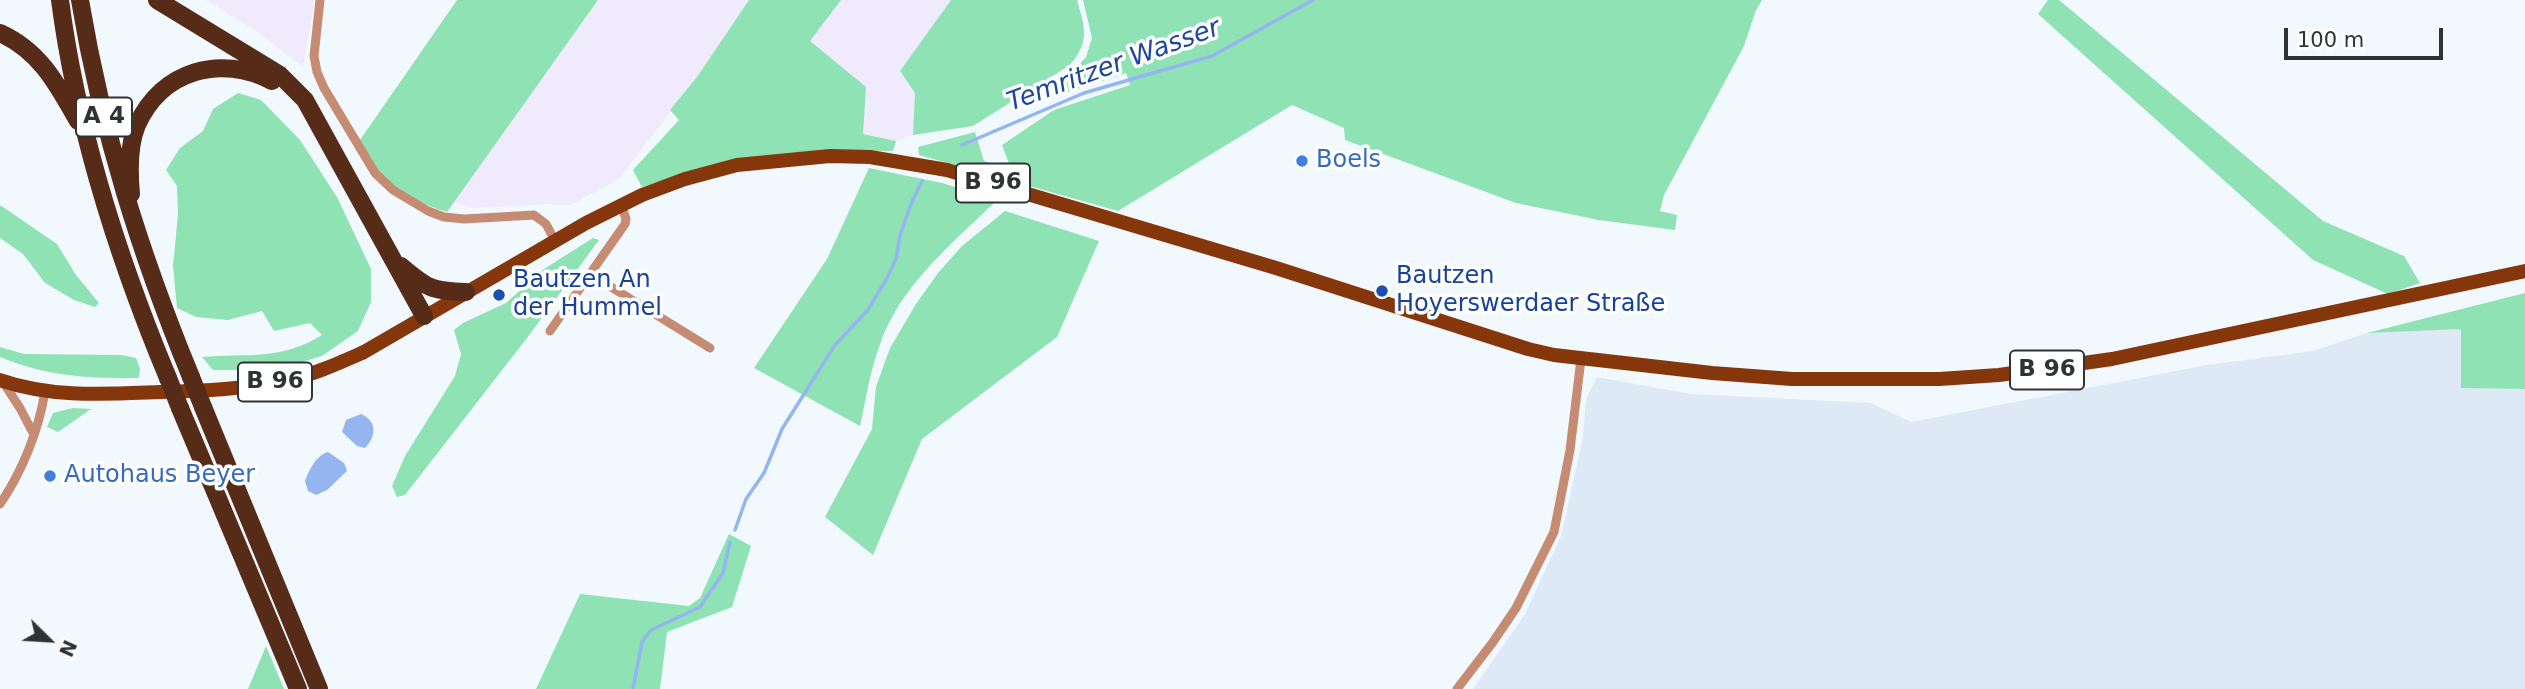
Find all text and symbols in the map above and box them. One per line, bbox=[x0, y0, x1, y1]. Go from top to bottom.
water label: Temritzer Wasser bbox=[1003, 13, 1225, 119]
scale bar bbox=[2287, 14, 2446, 58]
text: 100 m bbox=[2297, 28, 2364, 52]
road number: A 4 bbox=[76, 98, 132, 136]
place label: Boels bbox=[1316, 147, 1381, 175]
marker: Boels bbox=[1294, 153, 1310, 169]
road number: B 96 bbox=[956, 164, 1030, 202]
place label: Bautzen Hoyerswerdaer Straße bbox=[1396, 263, 1665, 319]
place label: Bautzen An der Hummel bbox=[513, 267, 662, 323]
marker: Bautzen Hoyerswerdaer Straße bbox=[1374, 283, 1390, 299]
marker: Bautzen An der Hummel bbox=[491, 287, 507, 303]
road number: B 96 bbox=[2010, 350, 2084, 390]
road number: B 96 bbox=[238, 362, 312, 402]
place label: Autohaus Beyer bbox=[64, 462, 255, 490]
marker: Autohaus Beyer bbox=[42, 468, 58, 484]
north arrow bbox=[14, 605, 84, 675]
text: N bbox=[55, 637, 81, 660]

